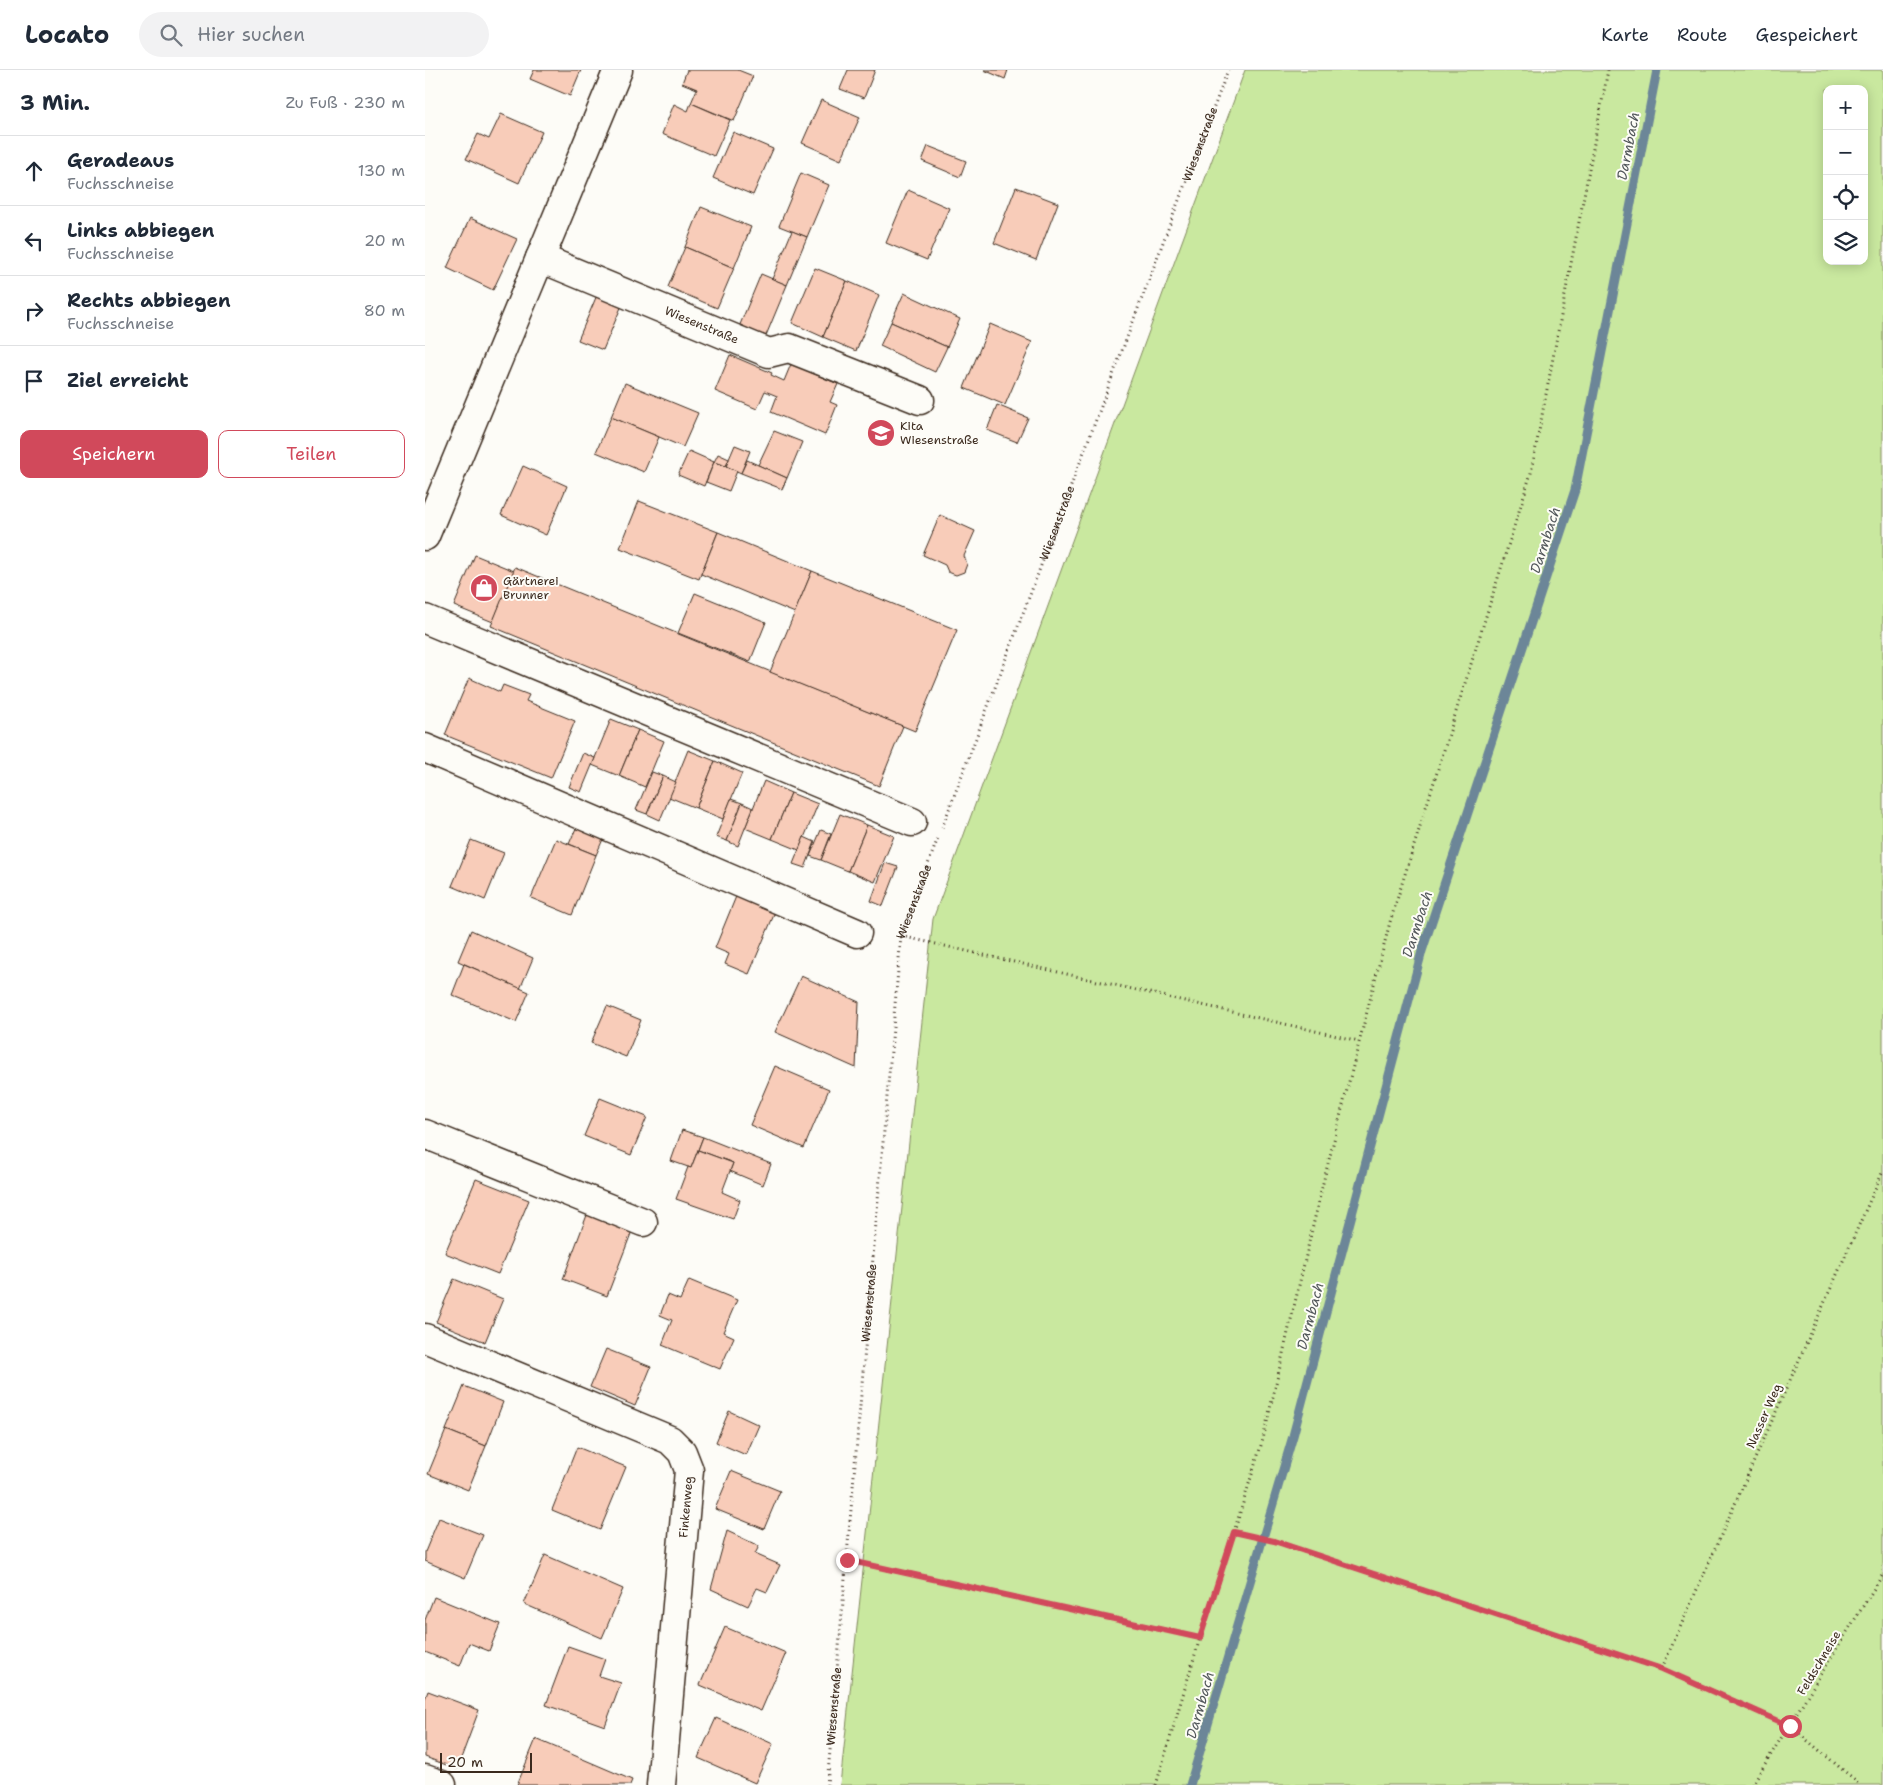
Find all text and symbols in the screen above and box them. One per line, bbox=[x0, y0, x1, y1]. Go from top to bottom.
search box bbox=[139, 12, 489, 57]
text: Locato bbox=[25, 19, 109, 51]
icon: search bbox=[157, 21, 185, 49]
text: Hier suchen bbox=[197, 22, 305, 47]
text: Karte bbox=[1601, 23, 1649, 47]
text: Route bbox=[1677, 23, 1728, 47]
text: Gespeichert bbox=[1756, 23, 1858, 47]
map controls bbox=[1823, 85, 1868, 265]
button: + bbox=[1823, 85, 1868, 130]
text: 3 Min. bbox=[20, 89, 90, 117]
text: Zu Fuß · 230 m bbox=[286, 92, 405, 113]
street label: Wiesenstraße bbox=[1179, 104, 1222, 184]
water label: Darmbach bbox=[1613, 111, 1643, 181]
button: − bbox=[1823, 130, 1868, 175]
text: Geradeaus bbox=[67, 148, 174, 173]
icon: ahead bbox=[20, 157, 48, 185]
text: 130 m bbox=[358, 160, 405, 181]
text: Fuchsschneise bbox=[67, 173, 174, 194]
button: locate bbox=[1823, 175, 1868, 220]
text: Links abbiegen bbox=[67, 218, 214, 243]
button: layers bbox=[1823, 220, 1868, 265]
icon: left bbox=[20, 227, 48, 255]
text: 20 m bbox=[364, 230, 405, 251]
text: Fuchsschneise bbox=[67, 243, 174, 264]
text: Rechts abbiegen bbox=[67, 288, 231, 313]
icon: right bbox=[20, 297, 48, 325]
text: 80 m bbox=[364, 300, 405, 321]
street label: Wiesenstraße bbox=[662, 303, 741, 348]
text: Fuchsschneise bbox=[67, 313, 174, 334]
icon: arrive bbox=[20, 367, 48, 395]
text: Ziel erreicht bbox=[67, 368, 188, 393]
school or university icon: Kita Wiesenstraße bbox=[866, 418, 896, 448]
place label: Kita Wiesenstraße bbox=[900, 418, 979, 448]
button: Speichern bbox=[20, 430, 208, 478]
button: Teilen bbox=[218, 430, 405, 478]
street label: Wiesenstraße bbox=[1036, 483, 1079, 563]
water label: Darmbach bbox=[1526, 504, 1564, 576]
shop icon: Gärtnerei Brunner bbox=[469, 573, 499, 603]
place label: Gärtnerei Brunner bbox=[503, 573, 559, 603]
street label: Wiesenstraße bbox=[893, 862, 935, 941]
water label: Darmbach bbox=[1398, 888, 1436, 960]
street label: Wiesenstraße bbox=[858, 1263, 880, 1343]
water label: Darmbach bbox=[1292, 1280, 1328, 1352]
street label: Nasser Weg bbox=[1743, 1381, 1785, 1451]
street label: Finkenweg bbox=[675, 1476, 697, 1538]
route end bbox=[836, 1549, 859, 1572]
street label: Feldschneise bbox=[1793, 1628, 1845, 1698]
street label: Wiesenstraße bbox=[822, 1666, 845, 1746]
water label: Darmbach bbox=[1182, 1669, 1218, 1741]
route start bbox=[1779, 1715, 1802, 1738]
scale bar bbox=[440, 1750, 533, 1773]
text: 20 m bbox=[447, 1753, 483, 1771]

